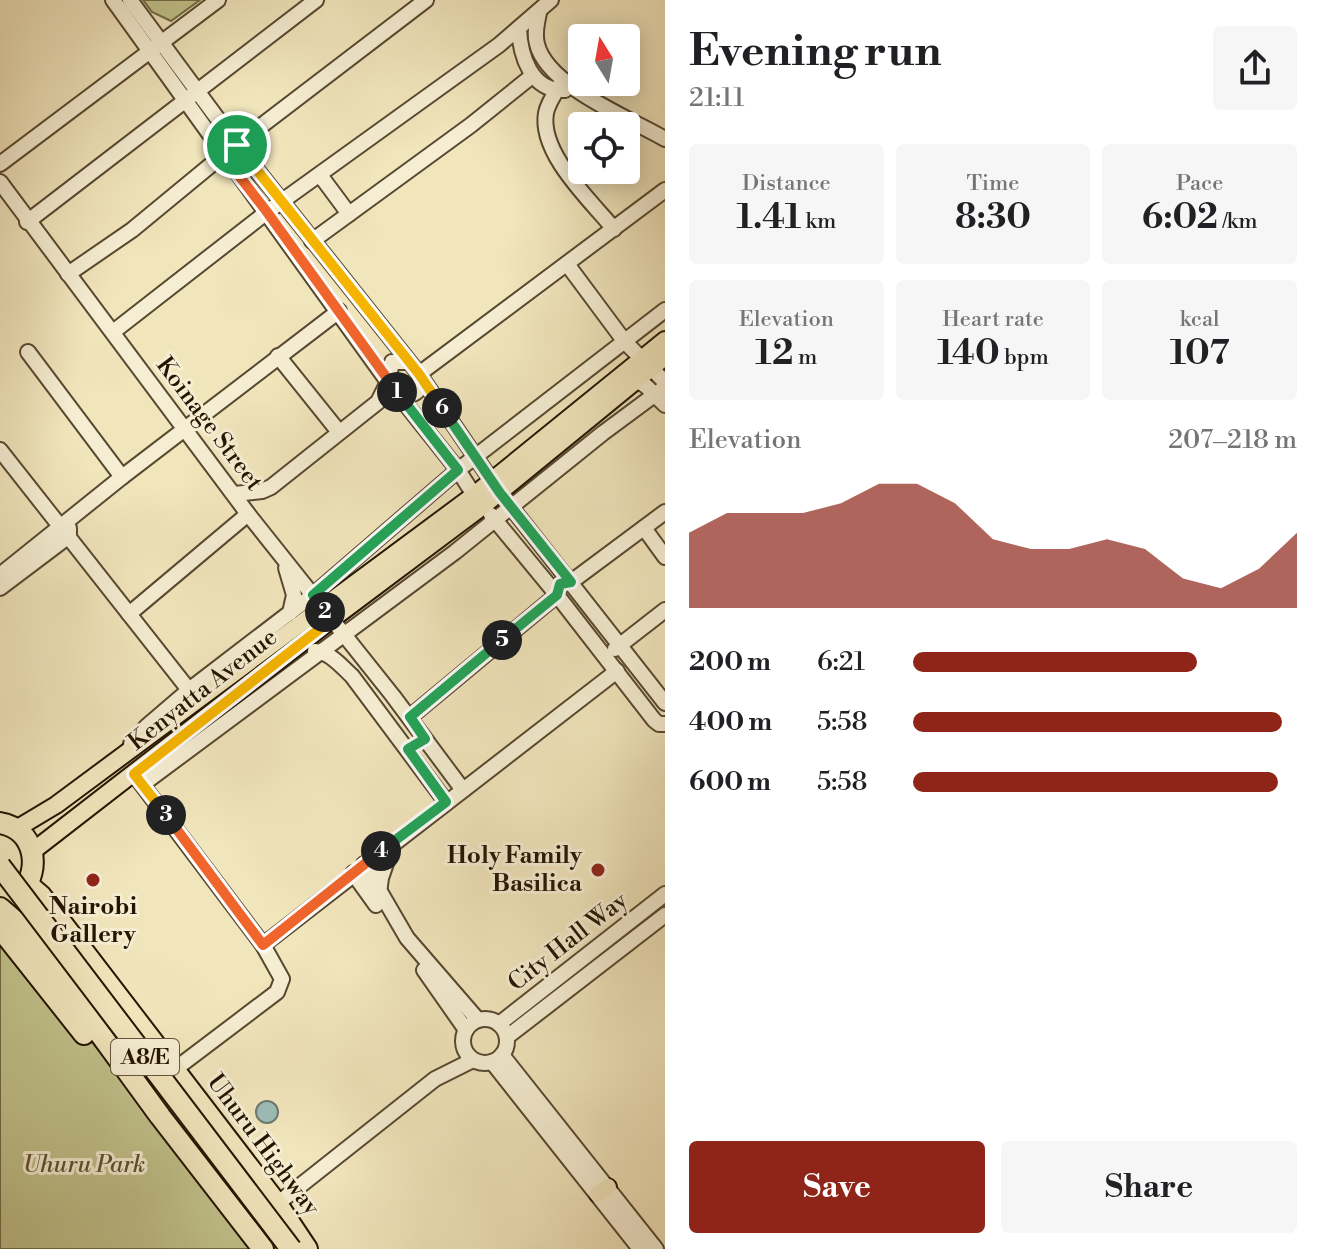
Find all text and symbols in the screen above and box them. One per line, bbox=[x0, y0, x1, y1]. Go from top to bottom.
north arrow bbox=[568, 24, 640, 96]
map controls bbox=[568, 24, 640, 184]
text: Evening run bbox=[689, 24, 942, 79]
button: share bbox=[1213, 26, 1297, 110]
text: 21:11 bbox=[689, 82, 744, 114]
pin bbox=[203, 111, 271, 179]
button: locate bbox=[568, 112, 640, 184]
icon: arrive bbox=[215, 123, 259, 167]
text: Distance bbox=[742, 170, 831, 197]
text: Time bbox=[967, 170, 1019, 197]
text: Pace bbox=[1176, 170, 1223, 197]
text: 1.41 bbox=[736, 197, 801, 239]
text: 8:30 bbox=[955, 197, 1031, 239]
text: 6:02 bbox=[1142, 197, 1218, 239]
text: km bbox=[801, 208, 836, 235]
text: /km bbox=[1218, 208, 1258, 235]
text: Elevation bbox=[739, 306, 834, 333]
text: Heart rate bbox=[942, 306, 1044, 333]
text: kcal bbox=[1180, 306, 1220, 333]
text: 12 bbox=[755, 333, 794, 375]
text: 140 bbox=[937, 333, 1000, 375]
text: 107 bbox=[1170, 333, 1230, 375]
text: m bbox=[794, 344, 817, 371]
text: bpm bbox=[1000, 344, 1049, 371]
street label: Koinage Street bbox=[149, 351, 269, 497]
pin: 1 bbox=[377, 372, 417, 412]
text: 1 bbox=[392, 378, 402, 405]
pin: 6 bbox=[422, 388, 462, 428]
text: 6 bbox=[435, 394, 449, 421]
text: Elevation bbox=[689, 424, 802, 456]
text: 207–218 m bbox=[1168, 424, 1297, 456]
pin: 2 bbox=[305, 592, 345, 632]
text: 2 bbox=[318, 598, 332, 625]
pin: 5 bbox=[482, 620, 522, 660]
street label: Kenyatta Avenue bbox=[122, 622, 284, 758]
text: 5 bbox=[495, 626, 509, 653]
text: 200 m bbox=[689, 646, 771, 678]
text: 6:21 bbox=[817, 646, 865, 678]
text: 400 m bbox=[689, 706, 772, 738]
text: 5:58 bbox=[817, 706, 867, 738]
text: 600 m bbox=[689, 766, 771, 798]
text: 5:58 bbox=[817, 766, 867, 798]
pin: 3 bbox=[146, 795, 186, 835]
text: 3 bbox=[159, 801, 173, 828]
pin: 4 bbox=[361, 831, 401, 871]
text: 4 bbox=[374, 837, 388, 864]
place label: Holy Family Basilica bbox=[447, 841, 583, 899]
marker: Holy Family Basilica bbox=[589, 861, 607, 879]
marker: Nairobi Gallery bbox=[84, 871, 102, 889]
street label: City Hall Way bbox=[502, 886, 634, 998]
place label: Nairobi Gallery bbox=[49, 892, 137, 950]
road number: A8/E bbox=[111, 1039, 179, 1075]
street label: Uhuru Highway bbox=[200, 1068, 326, 1222]
button: Save bbox=[689, 1141, 985, 1233]
button: Share bbox=[1001, 1141, 1297, 1233]
park label: Uhuru Park bbox=[23, 1150, 145, 1180]

